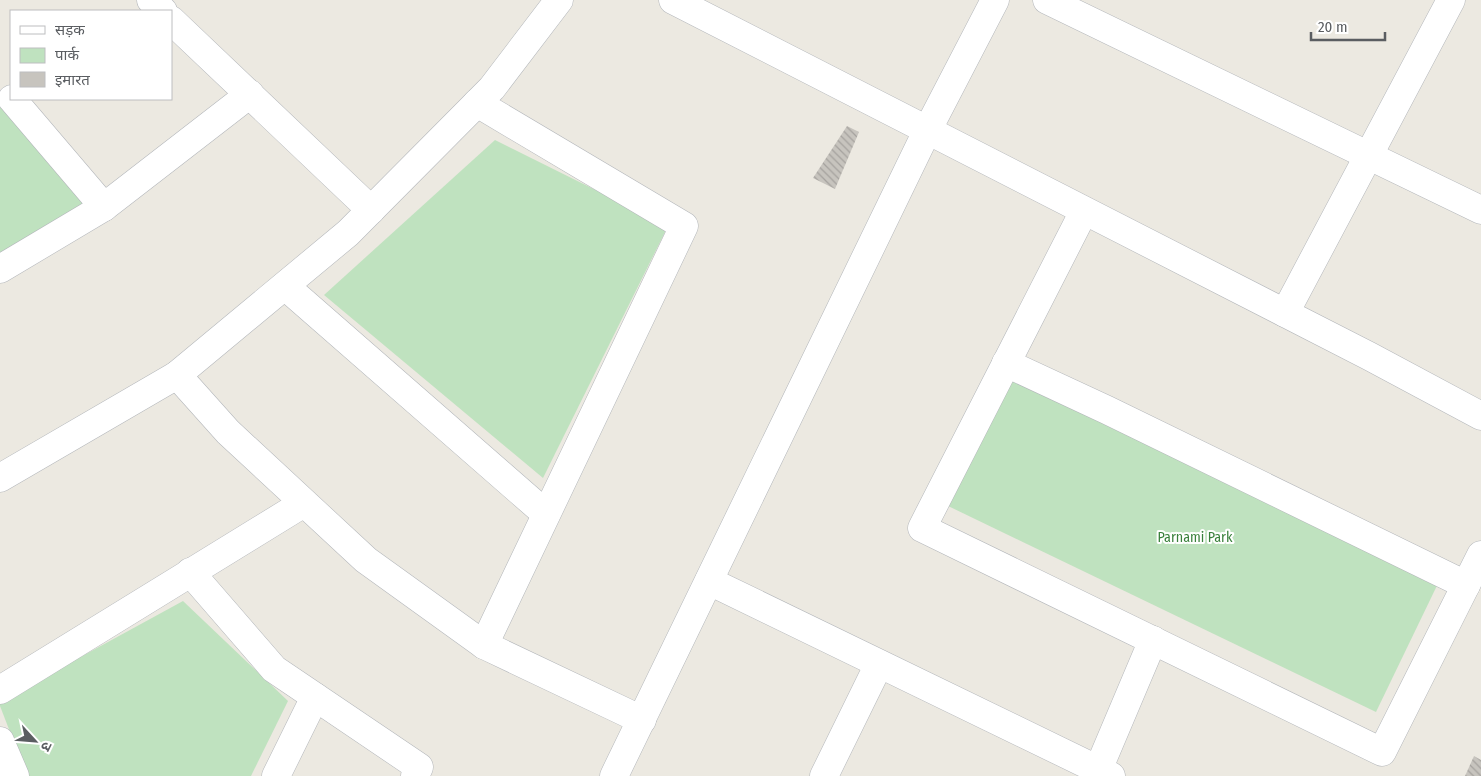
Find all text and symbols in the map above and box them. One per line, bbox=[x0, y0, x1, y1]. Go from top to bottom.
legend bbox=[10, 10, 172, 100]
scale bar bbox=[1311, 10, 1385, 42]
text: 20 m bbox=[1318, 18, 1348, 36]
text: सड़क bbox=[55, 21, 85, 39]
text: पार्क bbox=[55, 46, 79, 64]
text: इमारत bbox=[55, 71, 90, 89]
park label: Parnami Park bbox=[1157, 529, 1233, 546]
north arrow bbox=[10, 716, 60, 766]
text: उ bbox=[36, 739, 56, 755]

